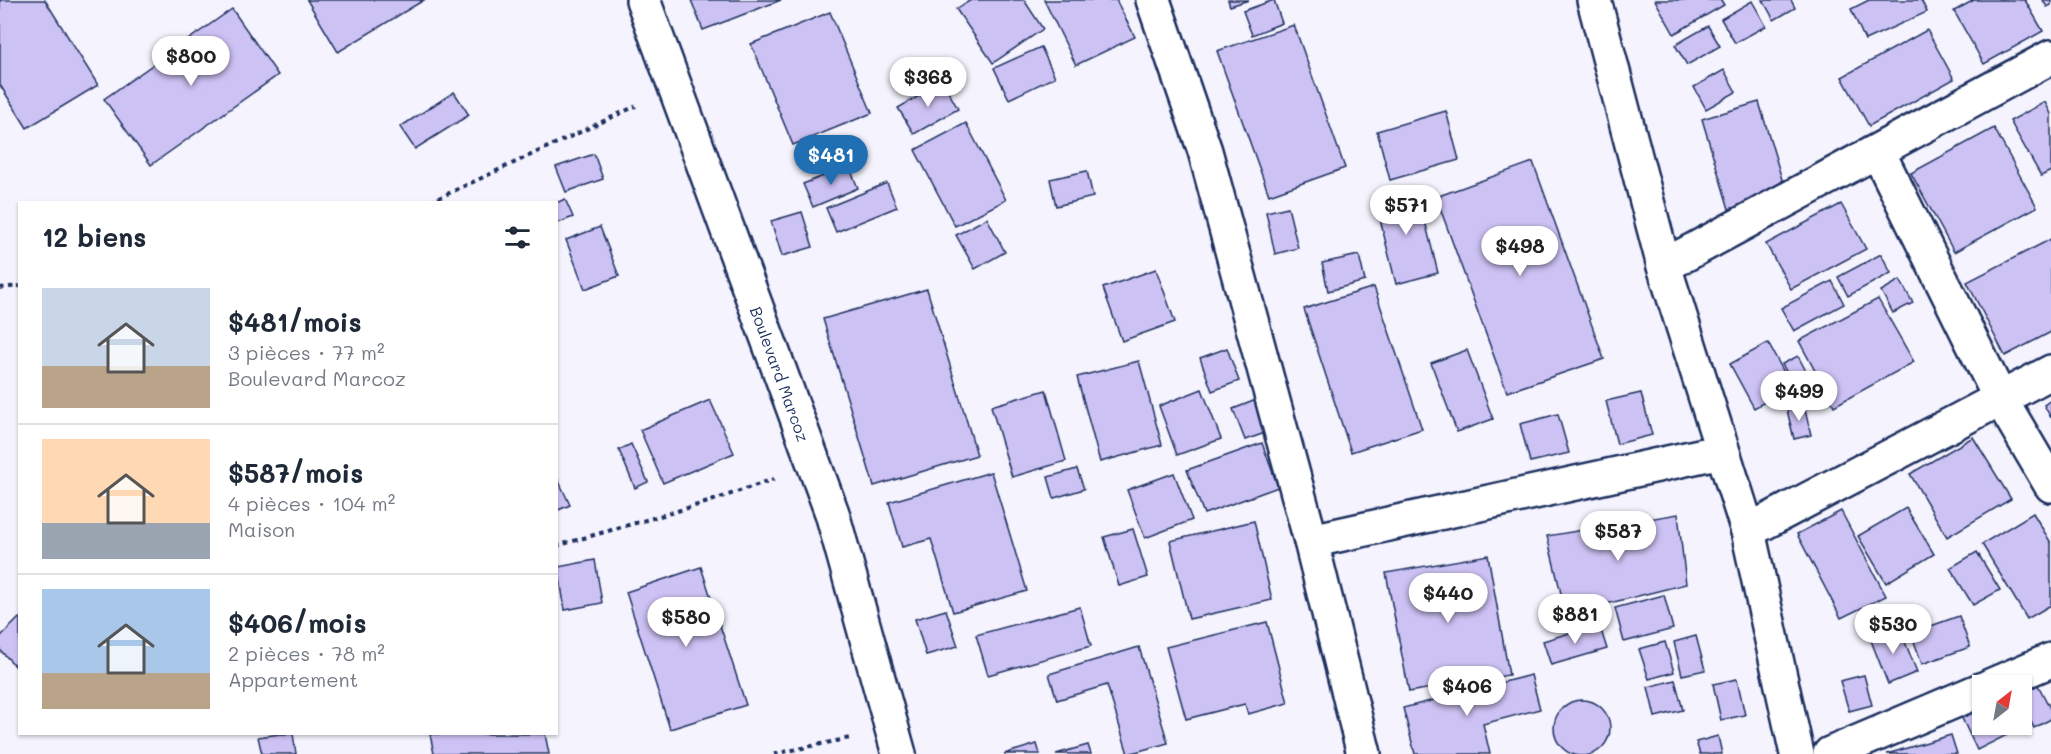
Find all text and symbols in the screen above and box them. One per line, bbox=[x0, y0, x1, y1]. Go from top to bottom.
pin: $800 bbox=[155, 36, 227, 87]
text: $800 bbox=[166, 42, 216, 68]
pin: $368 bbox=[892, 57, 964, 108]
text: $368 bbox=[904, 63, 952, 89]
pin: $481 bbox=[795, 135, 867, 186]
text: $481 bbox=[808, 141, 854, 167]
pin: $571 bbox=[1370, 185, 1442, 236]
text: $571 bbox=[1384, 191, 1428, 217]
text: 12 biens bbox=[42, 220, 146, 254]
icon: filters bbox=[501, 221, 534, 254]
pin: $498 bbox=[1484, 226, 1556, 277]
text: $498 bbox=[1495, 232, 1545, 258]
street label: Boulevard Marcoz bbox=[746, 304, 814, 445]
text: $481/mois bbox=[228, 305, 362, 339]
icon: home bbox=[90, 312, 162, 384]
text: 3 pièces · 77 m² bbox=[228, 339, 384, 365]
text: Boulevard Marcoz bbox=[228, 365, 406, 391]
pin: $499 bbox=[1763, 371, 1835, 422]
text: $499 bbox=[1774, 377, 1824, 403]
text: $587/mois bbox=[228, 456, 363, 490]
icon: home bbox=[90, 463, 162, 535]
text: 4 pièces · 104 m² bbox=[228, 490, 395, 516]
pin: $587 bbox=[1582, 511, 1654, 562]
text: Maison bbox=[228, 516, 295, 542]
text: $587 bbox=[1594, 517, 1642, 543]
pin: $440 bbox=[1412, 573, 1484, 624]
text: $440 bbox=[1423, 579, 1473, 605]
pin: $881 bbox=[1539, 594, 1611, 645]
pin: $580 bbox=[650, 597, 722, 648]
text: $881 bbox=[1552, 600, 1598, 626]
text: $580 bbox=[661, 603, 711, 629]
pin: $530 bbox=[1857, 604, 1929, 655]
text: $406/mois bbox=[228, 606, 367, 640]
text: $530 bbox=[1869, 610, 1917, 636]
icon: home bbox=[90, 613, 162, 685]
text: 2 pièces · 78 m² bbox=[228, 640, 385, 666]
text: Appartement bbox=[228, 666, 358, 692]
pin: $406 bbox=[1431, 666, 1503, 717]
text: $406 bbox=[1442, 672, 1492, 698]
north arrow bbox=[1972, 675, 2032, 735]
map controls bbox=[1972, 675, 2032, 735]

